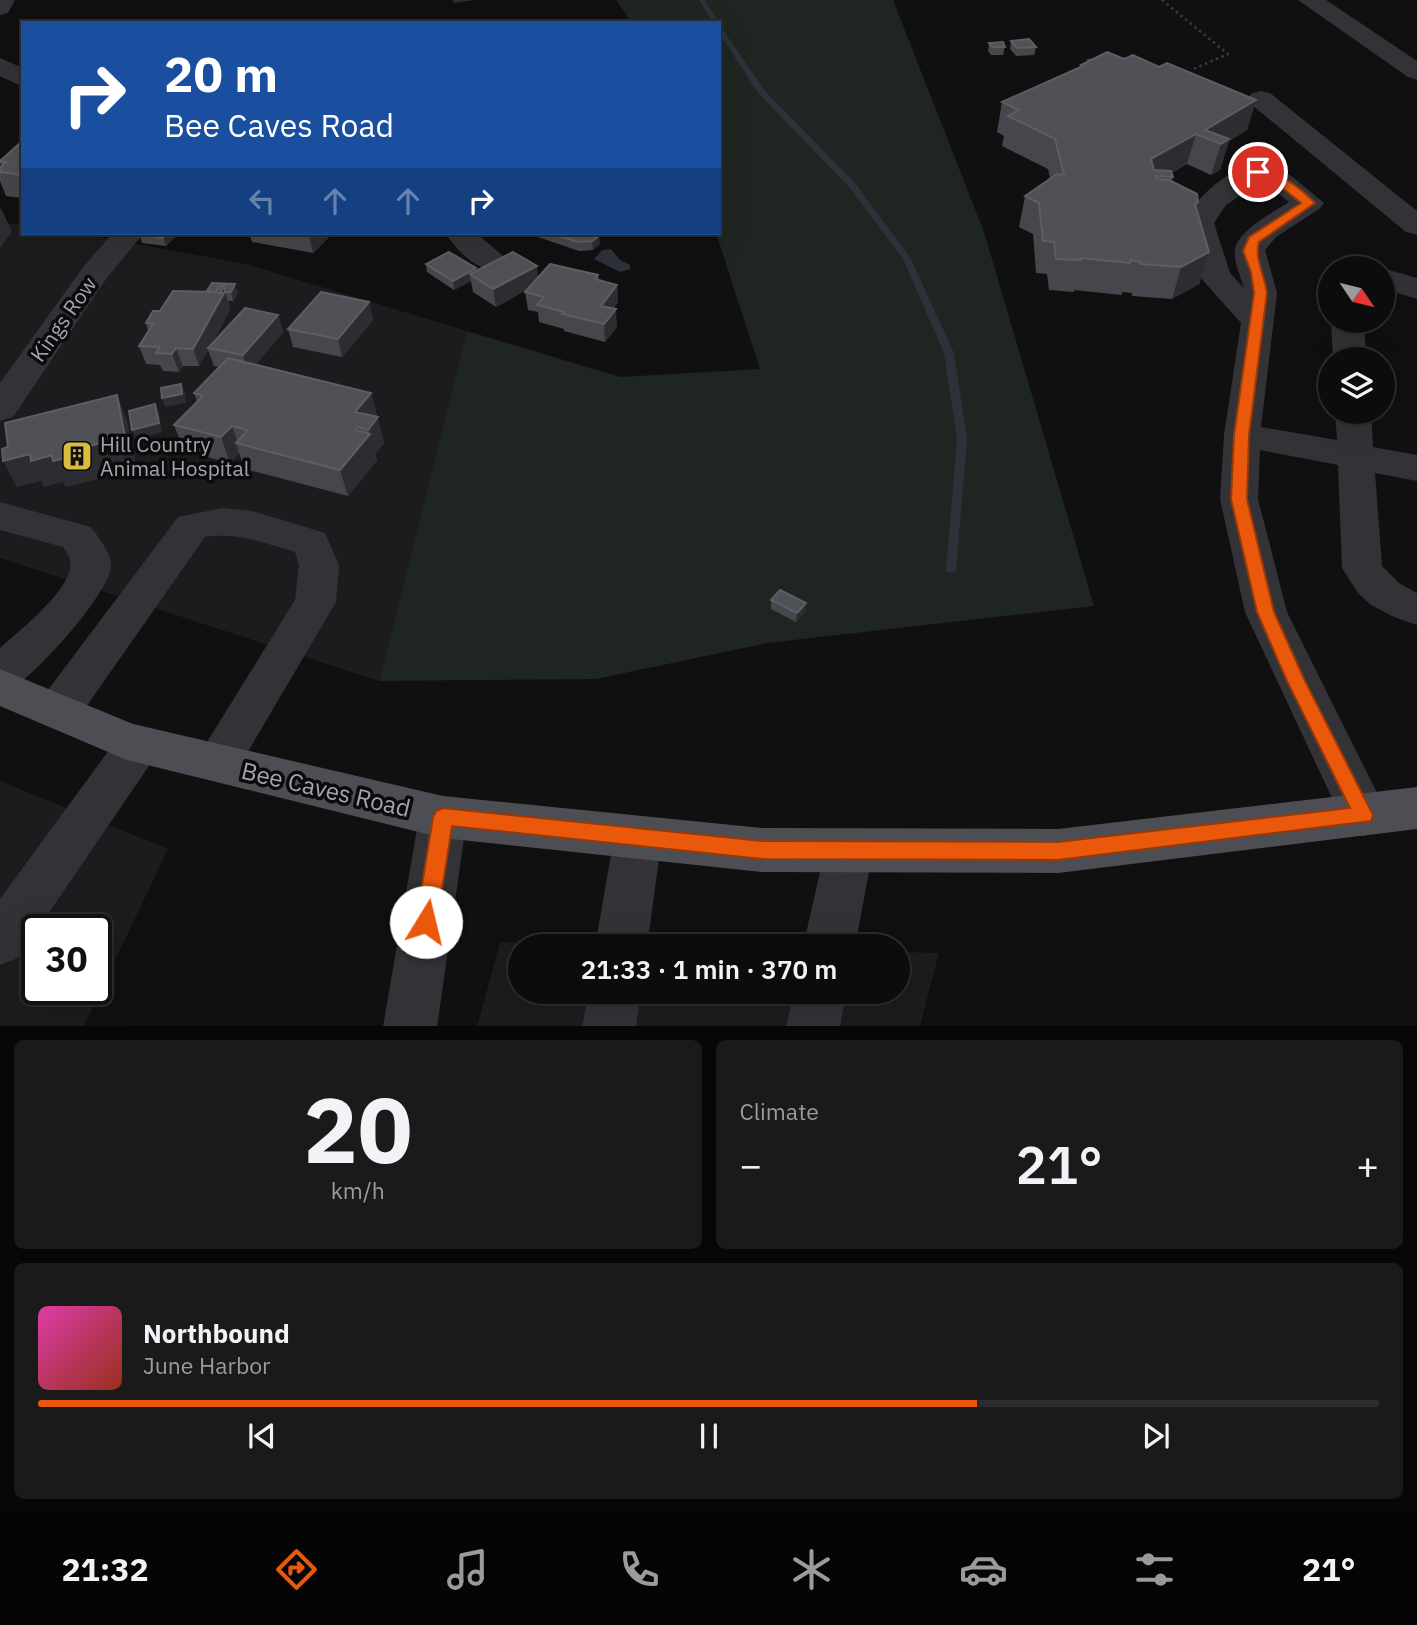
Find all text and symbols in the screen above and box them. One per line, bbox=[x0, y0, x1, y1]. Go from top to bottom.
text: 20 m bbox=[164, 42, 278, 105]
icon: right bbox=[49, 49, 140, 140]
text: Bee Caves Road bbox=[164, 104, 394, 146]
pin bbox=[1228, 142, 1288, 202]
icon: arrive bbox=[1239, 153, 1277, 191]
icon: left bbox=[243, 182, 281, 220]
icon: ahead bbox=[316, 182, 354, 220]
icon: ahead bbox=[389, 182, 427, 220]
icon: right bbox=[462, 182, 500, 220]
north arrow bbox=[1318, 256, 1395, 332]
map controls bbox=[1318, 256, 1395, 424]
street label: Kings Row bbox=[24, 271, 102, 367]
button: layers bbox=[1318, 347, 1395, 424]
place label: Hill Country Animal Hospital bbox=[100, 430, 250, 482]
building icon: Hill Country Animal Hospital bbox=[60, 439, 94, 473]
street label: Bee Caves Road bbox=[238, 754, 414, 824]
position arrow bbox=[389, 885, 463, 959]
speed limit sign: 30 bbox=[21, 914, 112, 1005]
text: 21:33 · 1 min · 370 m bbox=[581, 952, 837, 986]
text: 20 bbox=[303, 1070, 412, 1188]
text: Climate bbox=[740, 1096, 819, 1126]
text: 21° bbox=[1016, 1131, 1103, 1198]
text: − bbox=[740, 1140, 762, 1189]
text: + bbox=[1356, 1140, 1379, 1189]
text: km/h bbox=[331, 1175, 385, 1205]
text: Northbound bbox=[143, 1316, 290, 1350]
text: June Harbor bbox=[143, 1350, 271, 1380]
icon: previous bbox=[243, 1417, 281, 1455]
icon: pause bbox=[690, 1417, 728, 1455]
icon: next bbox=[1137, 1417, 1175, 1455]
icon: directions bbox=[272, 1545, 321, 1594]
icon: music bbox=[443, 1545, 492, 1594]
icon: phone bbox=[615, 1545, 664, 1594]
icon: climate bbox=[787, 1545, 836, 1594]
icon: car bbox=[959, 1545, 1008, 1594]
icon: filters bbox=[1130, 1545, 1179, 1594]
text: 21:32 bbox=[61, 1548, 149, 1590]
text: 21° bbox=[1302, 1548, 1356, 1590]

